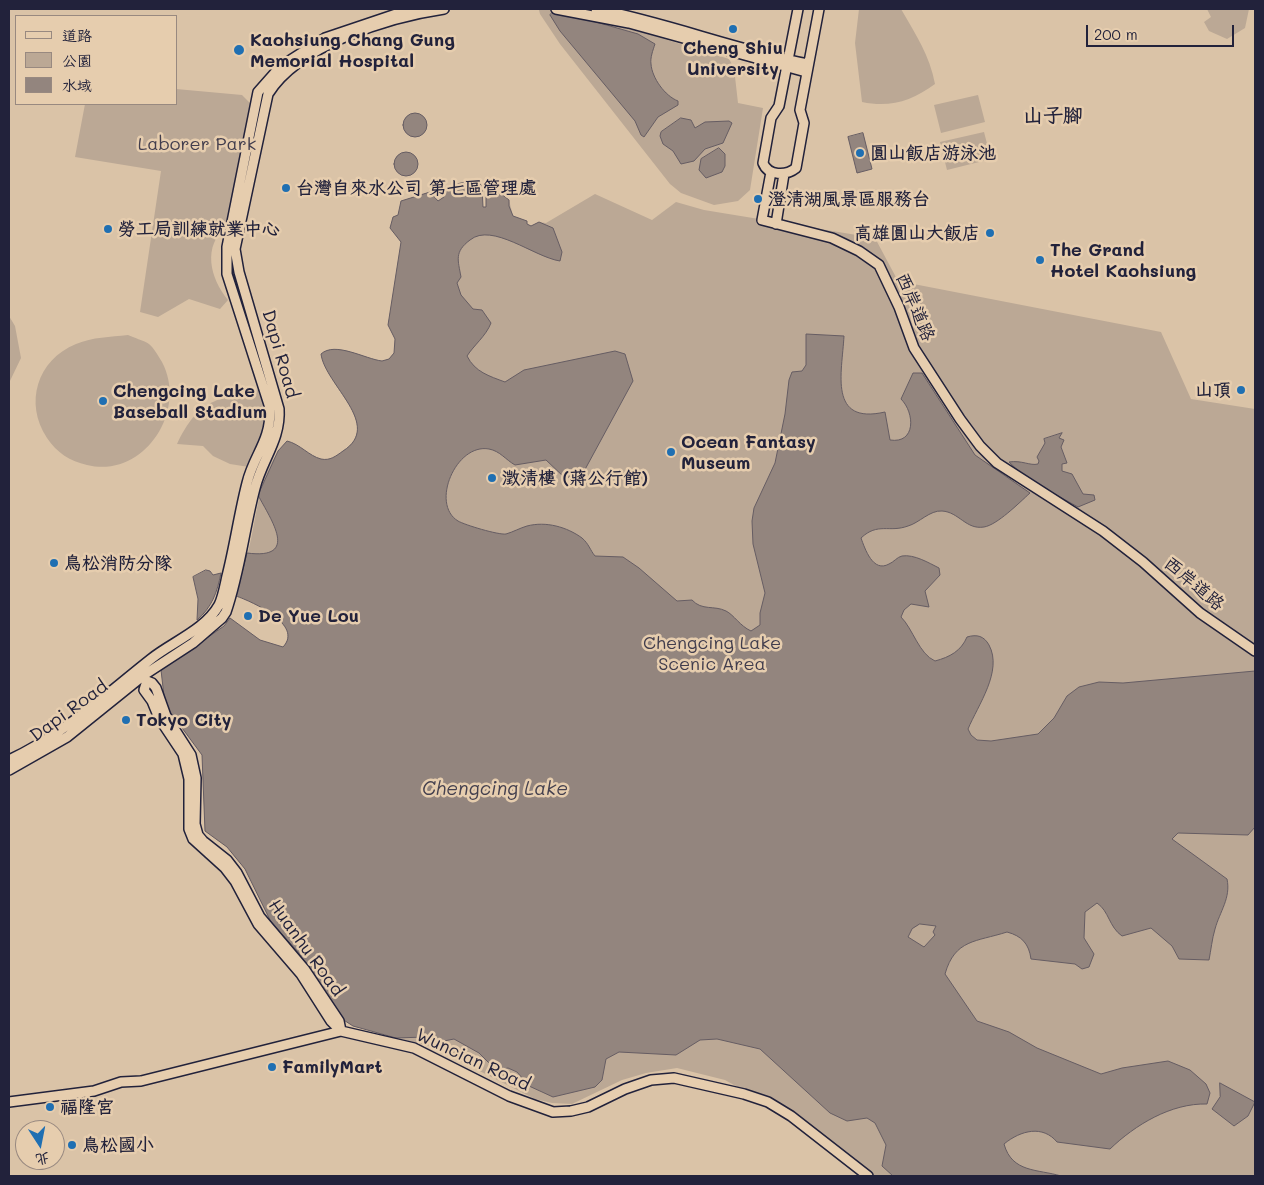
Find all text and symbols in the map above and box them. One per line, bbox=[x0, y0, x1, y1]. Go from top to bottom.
legend bbox=[15, 15, 178, 105]
scale bar bbox=[1089, 15, 1236, 47]
marker: Cheng Shiu University bbox=[727, 23, 739, 35]
text: 200 m bbox=[1094, 24, 1138, 44]
text: 道路 bbox=[62, 25, 92, 45]
place label: Kaohsiung Chang Gung Memorial Hospital bbox=[250, 29, 455, 72]
place label: Cheng Shiu University bbox=[683, 37, 783, 80]
marker: Kaohsiung Chang Gung Memorial Hospital bbox=[232, 43, 246, 57]
text: 公園 bbox=[62, 50, 92, 70]
text: 水域 bbox=[62, 75, 92, 95]
district label: 山子腳 bbox=[1023, 104, 1083, 128]
park label: Laborer Park bbox=[138, 133, 256, 155]
place label: 圓山飯店游泳池 bbox=[870, 142, 996, 164]
marker: 圓山飯店游泳池 bbox=[854, 147, 866, 159]
place label: 台灣自來水公司 第七區管理處 bbox=[296, 177, 536, 199]
marker: 台灣自來水公司 第七區管理處 bbox=[280, 182, 292, 194]
place label: 澄清湖風景區服務台 bbox=[768, 188, 930, 210]
marker: 澄清湖風景區服務台 bbox=[752, 193, 764, 205]
place label: 勞工局訓練就業中心 bbox=[118, 218, 280, 240]
place label: 高雄圓山大飯店 bbox=[854, 222, 980, 244]
marker: 勞工局訓練就業中心 bbox=[102, 223, 114, 235]
marker: 高雄圓山大飯店 bbox=[984, 227, 996, 239]
place label: The Grand Hotel Kaohsiung bbox=[1050, 239, 1196, 282]
marker: The Grand Hotel Kaohsiung bbox=[1034, 254, 1046, 266]
street label: 西岸道路 bbox=[891, 270, 939, 344]
street label: Dapi Road bbox=[257, 307, 303, 401]
place label: 山頂 bbox=[1195, 379, 1231, 401]
place label: Chengcing Lake Baseball Stadium bbox=[113, 380, 267, 422]
marker: 山頂 bbox=[1235, 384, 1247, 396]
marker: Chengcing Lake Baseball Stadium bbox=[97, 395, 109, 407]
place label: Ocean Fantasy Museum bbox=[681, 431, 816, 474]
marker: Ocean Fantasy Museum bbox=[665, 446, 677, 458]
place label: 澂清樓 (蔣公行館) bbox=[502, 467, 648, 489]
marker: 澂清樓 (蔣公行館) bbox=[486, 472, 498, 484]
place label: 鳥松消防分隊 bbox=[64, 552, 172, 574]
street label: 西岸道路 bbox=[1159, 553, 1229, 615]
marker: 鳥松消防分隊 bbox=[48, 557, 60, 569]
place label: De Yue Lou bbox=[258, 605, 359, 627]
marker: De Yue Lou bbox=[242, 610, 254, 622]
park label: Chengcing Lake Scenic Area bbox=[643, 632, 781, 674]
street label: Dapi Road bbox=[26, 676, 112, 746]
place label: Tokyo City bbox=[136, 709, 232, 731]
marker: Tokyo City bbox=[120, 714, 132, 726]
water label: Chengcing Lake bbox=[422, 778, 568, 800]
street label: Huanhu Road bbox=[264, 895, 348, 1001]
street label: Wuncian Road bbox=[412, 1024, 534, 1096]
place label: FamilyMart bbox=[282, 1056, 383, 1078]
marker: FamilyMart bbox=[266, 1061, 278, 1073]
place label: 福隆宮 bbox=[60, 1096, 114, 1118]
marker: 福隆宮 bbox=[44, 1101, 56, 1113]
north arrow bbox=[15, 1120, 65, 1170]
place label: 鳥松國小 bbox=[82, 1134, 154, 1156]
marker: 鳥松國小 bbox=[66, 1139, 78, 1151]
text: 北 bbox=[34, 1149, 51, 1170]

